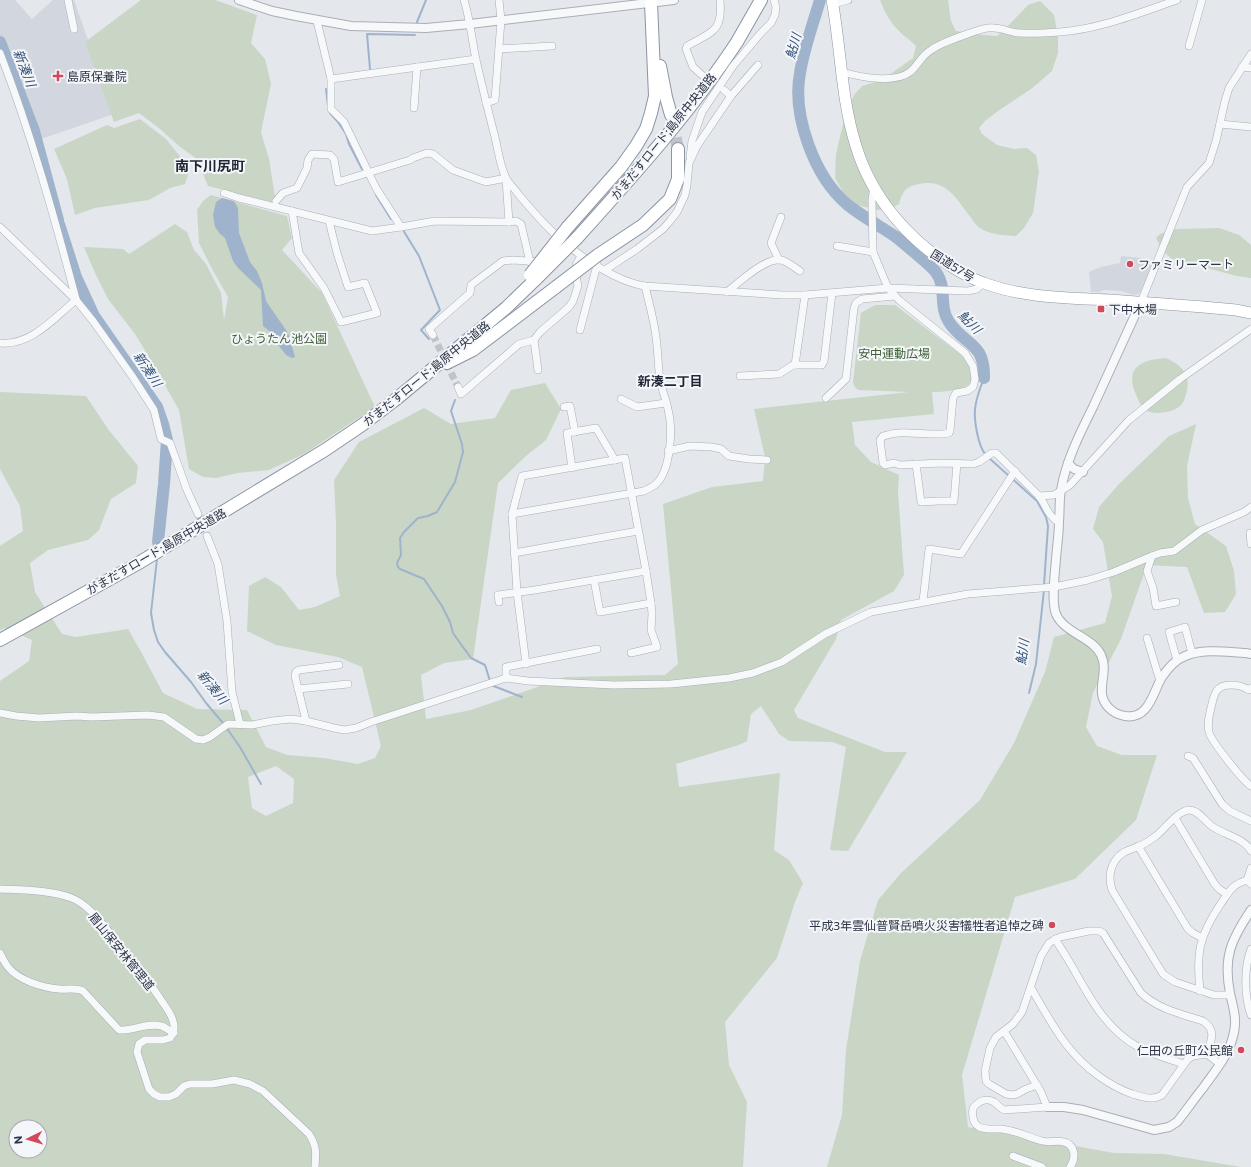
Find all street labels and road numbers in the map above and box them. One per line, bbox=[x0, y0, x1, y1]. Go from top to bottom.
street label: がまだすロード;島原中央道路 bbox=[608, 70, 719, 203]
street label: 国道57号 bbox=[928, 246, 978, 284]
street label: がまだすロード;島原中央道路 bbox=[360, 318, 493, 429]
street label: がまだすロード;島原中央道路 bbox=[84, 505, 229, 598]
street label: 眉山保安林管理道 bbox=[86, 909, 158, 993]

